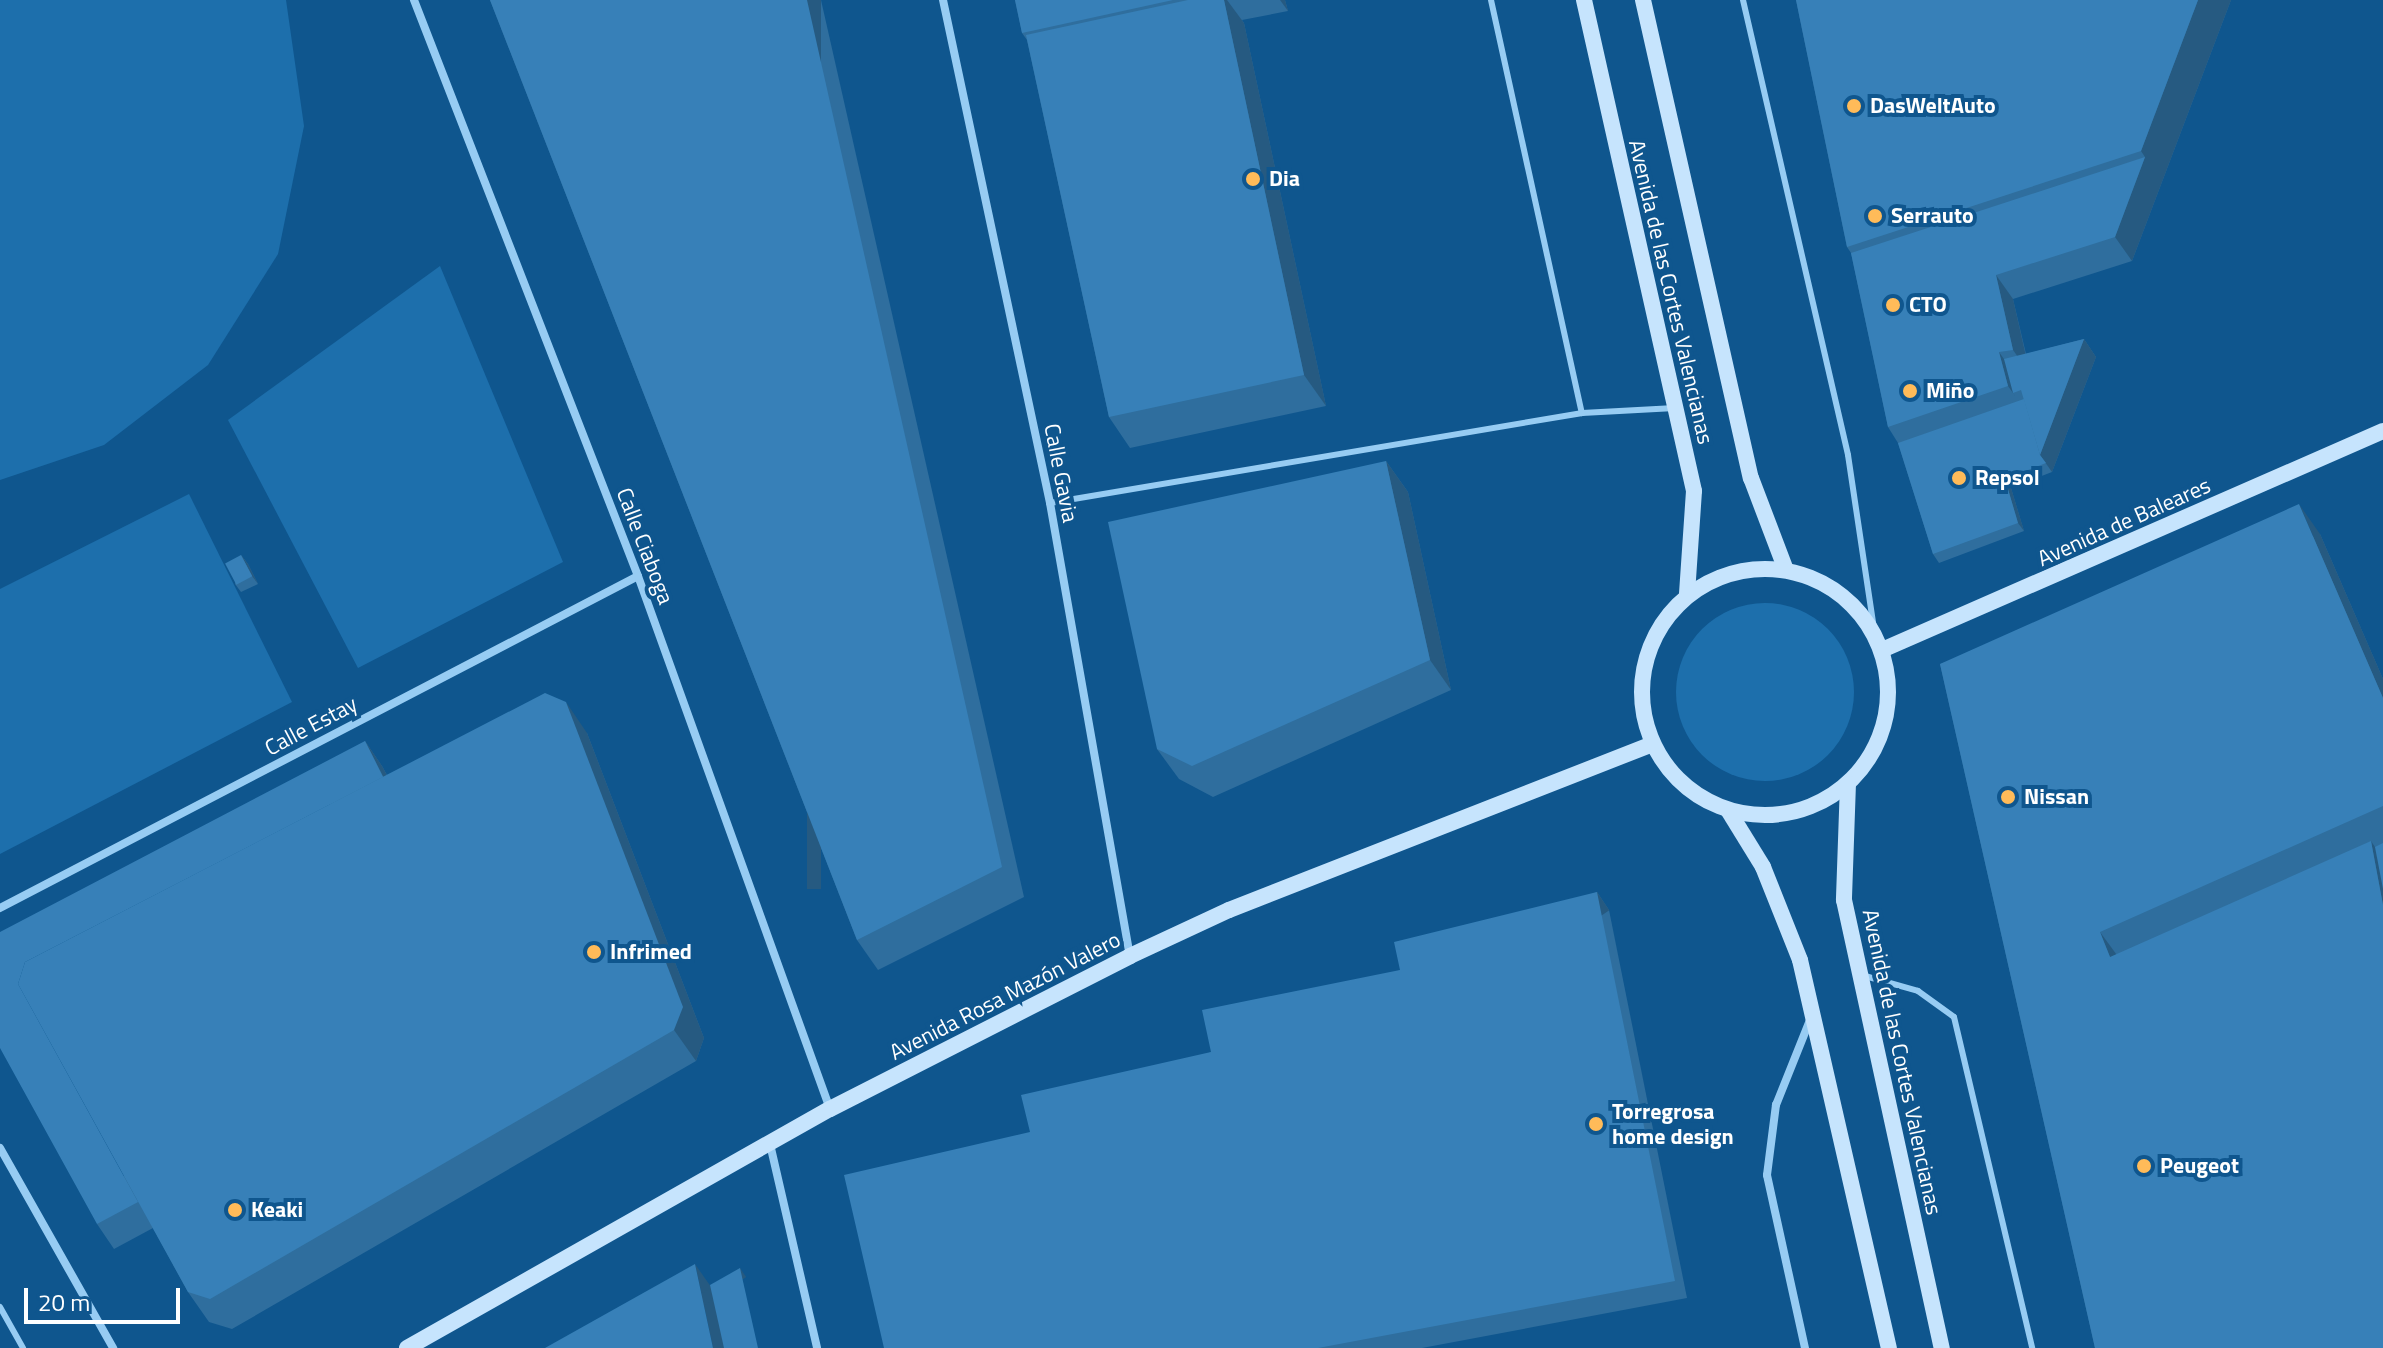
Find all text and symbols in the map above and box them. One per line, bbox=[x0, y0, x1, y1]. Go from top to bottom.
place label: DasWeltAuto bbox=[1870, 93, 1996, 119]
marker: DasWeltAuto bbox=[1845, 97, 1863, 115]
street label: Avenida de las Cortes Valencianas bbox=[1623, 137, 1719, 447]
place label: Dia bbox=[1269, 166, 1300, 192]
marker: Dia bbox=[1244, 170, 1262, 188]
place label: Serrauto bbox=[1891, 203, 1974, 229]
marker: Serrauto bbox=[1866, 207, 1884, 225]
place label: CTO bbox=[1909, 292, 1947, 318]
marker: CTO bbox=[1884, 296, 1902, 314]
place label: Miño bbox=[1926, 378, 1974, 404]
marker: Miño bbox=[1901, 382, 1919, 400]
street label: Calle Gavia bbox=[1039, 421, 1083, 525]
place label: Repsol bbox=[1975, 465, 2040, 491]
marker: Repsol bbox=[1950, 469, 1968, 487]
street label: Avenida de Baleares bbox=[2033, 472, 2215, 572]
street label: Calle Ciaboga bbox=[611, 484, 679, 608]
street label: Calle Estay bbox=[260, 691, 362, 761]
place label: Nissan bbox=[2024, 784, 2089, 810]
marker: Nissan bbox=[1999, 788, 2017, 806]
street label: Avenida de las Cortes Valencianas bbox=[1857, 907, 1947, 1217]
street label: Avenida Rosa Mazón Valero bbox=[885, 926, 1125, 1066]
place label: Infrimed bbox=[610, 939, 692, 965]
marker: Infrimed bbox=[585, 943, 603, 961]
place label: Torregrosa home design bbox=[1612, 1098, 1734, 1150]
marker: Torregrosa home design bbox=[1587, 1115, 1605, 1133]
place label: Peugeot bbox=[2160, 1153, 2239, 1179]
marker: Peugeot bbox=[2135, 1157, 2153, 1175]
place label: Keaki bbox=[251, 1197, 303, 1223]
marker: Keaki bbox=[226, 1201, 244, 1219]
scale bar bbox=[28, 1272, 184, 1322]
text: 20 m bbox=[38, 1284, 90, 1320]

